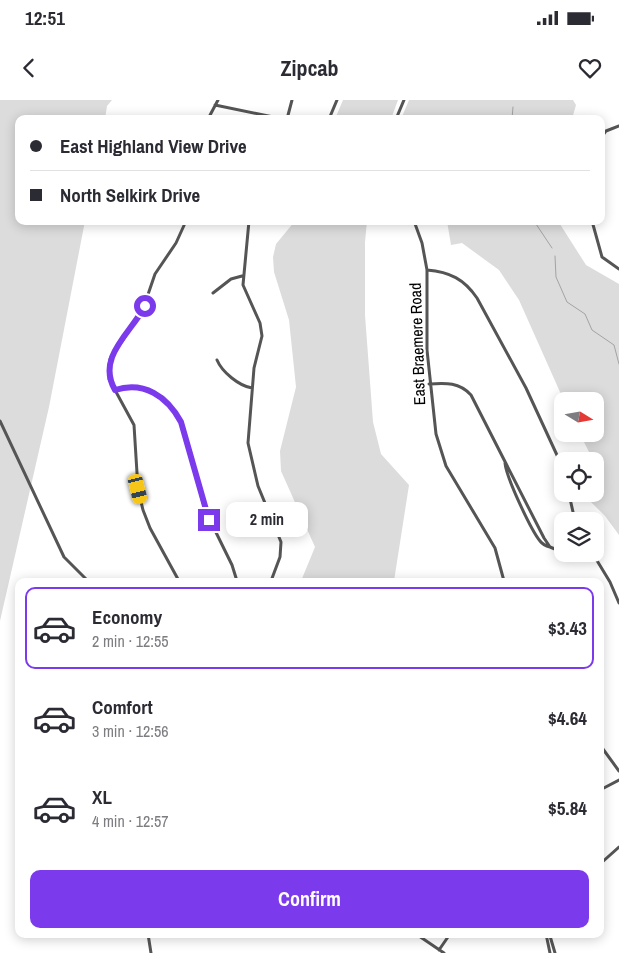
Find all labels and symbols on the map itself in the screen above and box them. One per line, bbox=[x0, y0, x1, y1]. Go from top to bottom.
street label: East Braemere Road bbox=[404, 282, 430, 406]
route start bbox=[134, 295, 156, 317]
north arrow bbox=[554, 392, 604, 442]
car bbox=[127, 473, 148, 505]
callout: 2 min bbox=[226, 502, 309, 538]
route end bbox=[198, 509, 220, 531]

